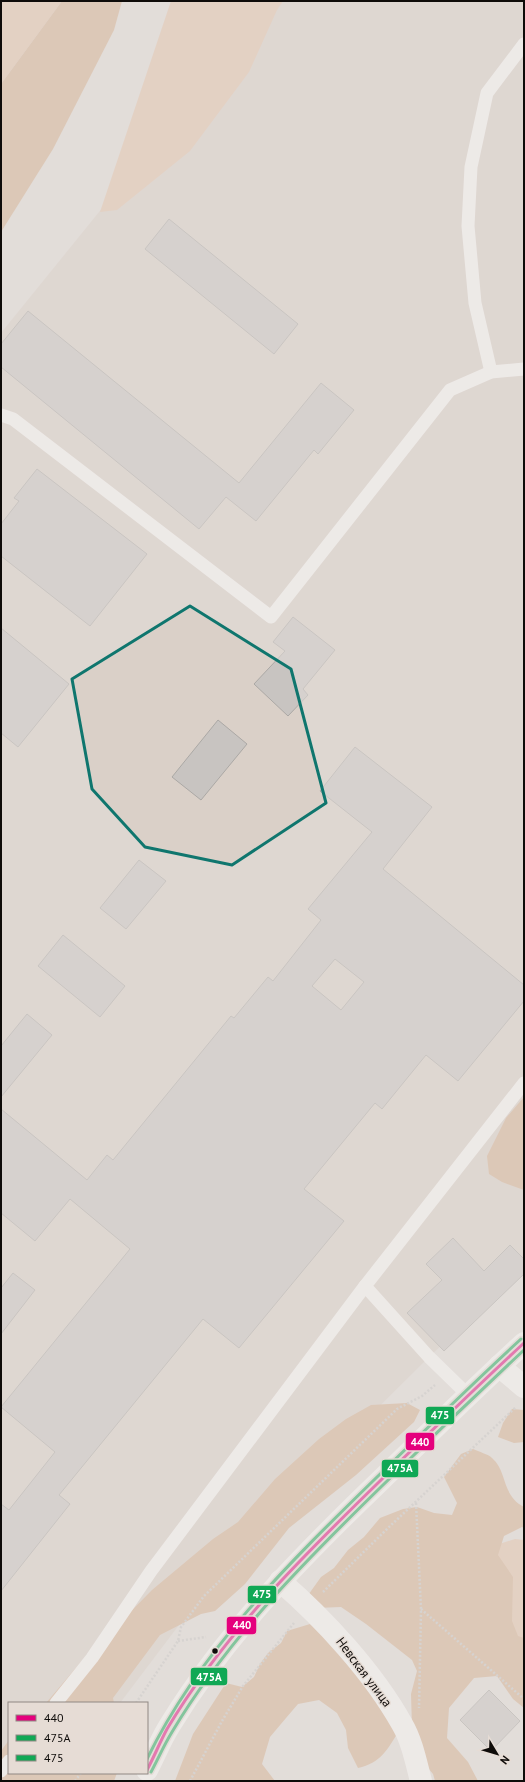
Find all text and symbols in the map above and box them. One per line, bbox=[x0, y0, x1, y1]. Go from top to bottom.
line badge: 475 bbox=[425, 1406, 455, 1425]
text: 475 bbox=[431, 1408, 449, 1422]
line badge: 440 bbox=[405, 1432, 435, 1451]
text: 440 bbox=[411, 1435, 429, 1449]
line badge: 475А bbox=[381, 1459, 419, 1478]
text: 475А bbox=[387, 1461, 413, 1475]
line badge: 475 bbox=[247, 1585, 277, 1604]
text: 475 bbox=[253, 1587, 271, 1601]
line badge: 440 bbox=[226, 1616, 257, 1635]
text: 440 bbox=[233, 1618, 251, 1632]
street label: Невская улица bbox=[332, 1634, 396, 1710]
unlabelled marker bbox=[210, 1646, 220, 1656]
line badge: 475А bbox=[190, 1667, 228, 1686]
text: 475А bbox=[196, 1670, 222, 1684]
legend bbox=[8, 1702, 148, 1774]
text: 440 bbox=[44, 1710, 64, 1725]
text: 475А bbox=[44, 1730, 71, 1745]
north arrow bbox=[477, 1734, 517, 1774]
text: 475 bbox=[44, 1750, 64, 1765]
text: N bbox=[497, 1753, 513, 1767]

